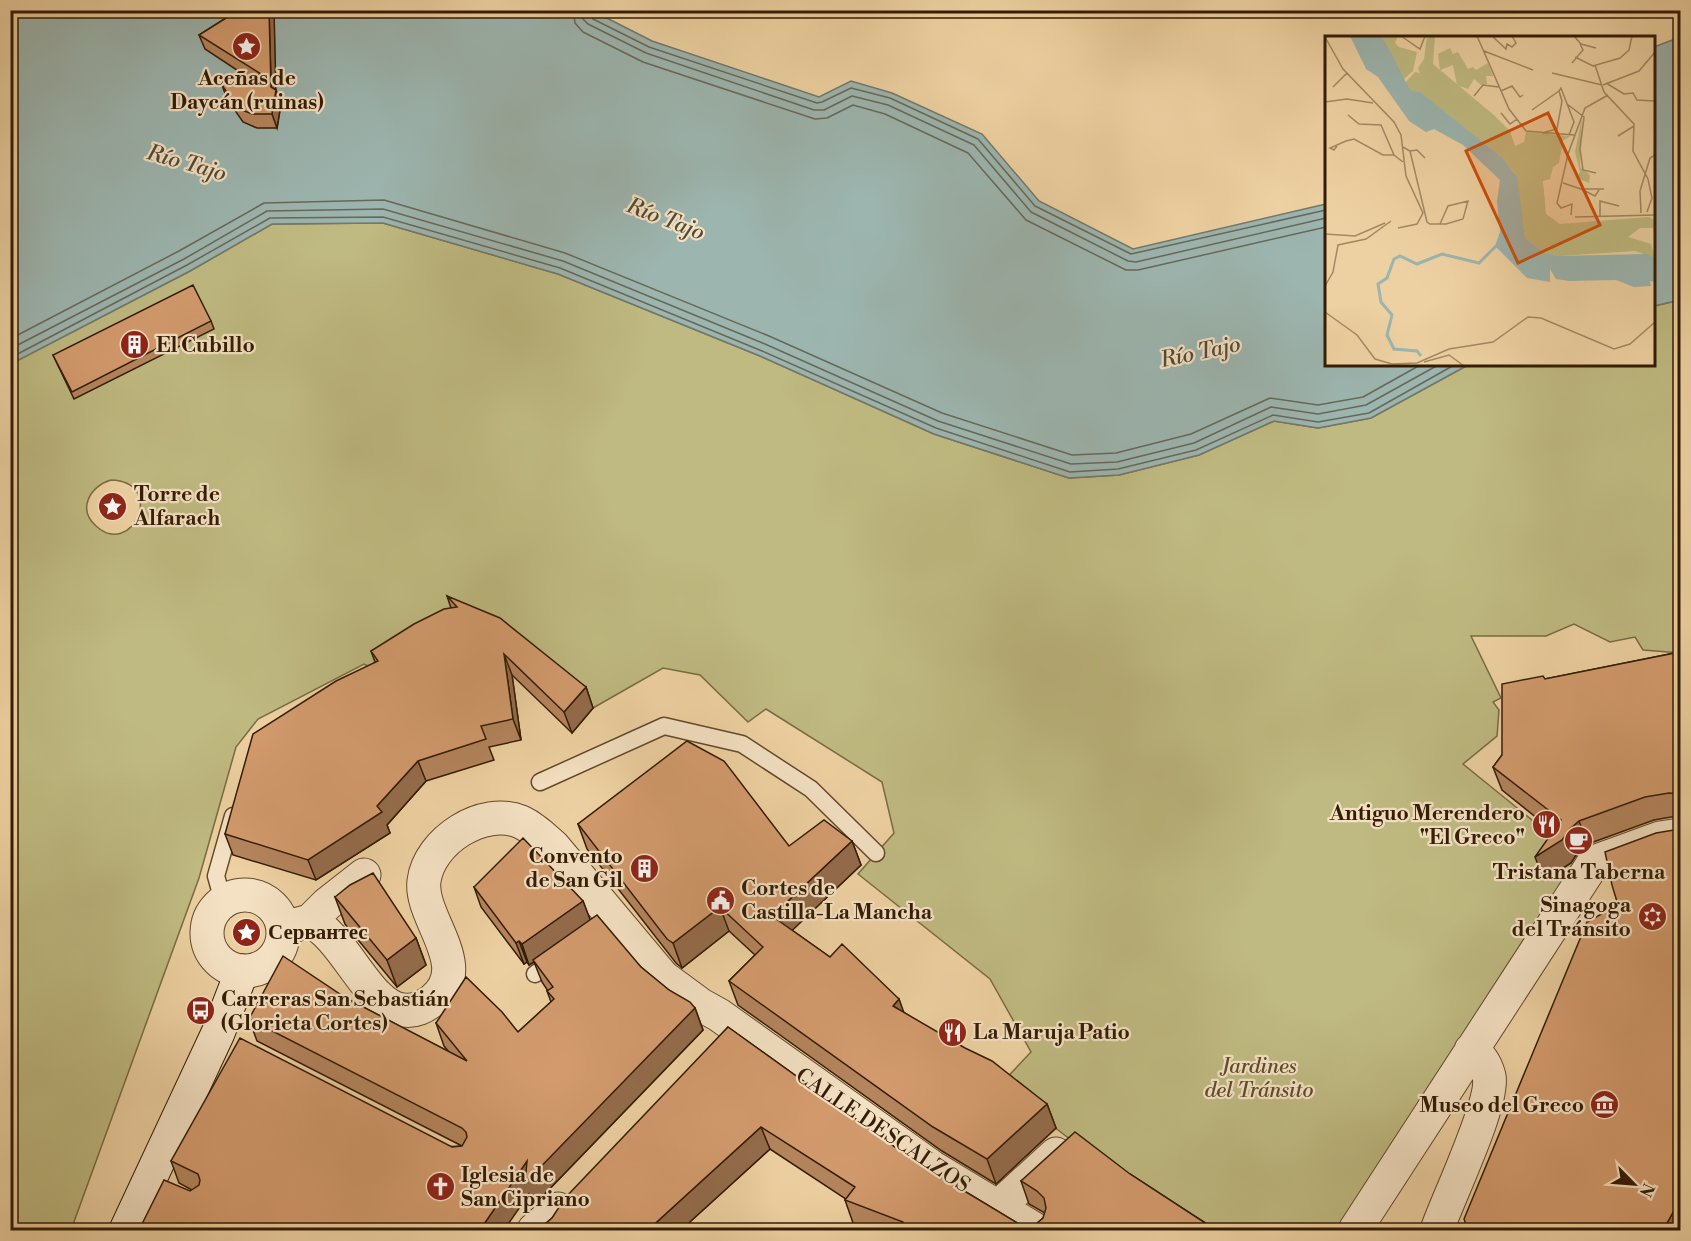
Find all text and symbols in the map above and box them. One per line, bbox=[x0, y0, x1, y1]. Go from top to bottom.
place icon: Aceñas de Daycán (ruinas) bbox=[231, 31, 263, 63]
inset map bbox=[1325, 36, 1655, 366]
place label: Aceñas de Daycán (ruinas) bbox=[170, 66, 324, 116]
water label: Río Tajo bbox=[143, 139, 229, 188]
water label: Río Tajo bbox=[622, 192, 708, 247]
building icon: El Cubillo bbox=[119, 329, 151, 361]
water label: Río Tajo bbox=[1157, 331, 1243, 374]
place label: El Cubillo bbox=[156, 333, 255, 359]
place label: Torre de Alfarach bbox=[133, 482, 220, 532]
place icon: Torre de Alfarach bbox=[97, 490, 129, 522]
place label: Antiguo Merendero "El Greco" bbox=[1329, 801, 1525, 851]
restaurant icon: Antiguo Merendero "El Greco" bbox=[1530, 809, 1562, 841]
cafe icon: Tristana Taberna bbox=[1563, 825, 1595, 857]
place label: Convento de San Gil bbox=[525, 844, 623, 894]
building icon: Convento de San Gil bbox=[628, 852, 660, 884]
place label: Tristana Taberna bbox=[1493, 860, 1666, 886]
place label: Cortes de Castilla-La Mancha bbox=[741, 876, 933, 926]
public building icon: Cortes de Castilla-La Mancha bbox=[704, 884, 736, 916]
place label: Sinagoga del Tránsito bbox=[1512, 893, 1632, 943]
synagogue icon: Sinagoga del Tránsito bbox=[1636, 901, 1668, 933]
place icon: Сервантес bbox=[231, 916, 263, 948]
place label: Сервантес bbox=[268, 920, 368, 946]
place label: Carreras San Sebastián (Glorieta Cortes) bbox=[221, 987, 449, 1037]
bus stop icon: Carreras San Sebastián (Glorieta Cortes) bbox=[184, 995, 216, 1027]
restaurant icon: La Maruja Patio bbox=[936, 1016, 968, 1048]
place label: La Maruja Patio bbox=[973, 1020, 1130, 1046]
park label: Jardines del Tránsito bbox=[1205, 1054, 1313, 1104]
street label: CALLE DESCALZOS bbox=[790, 1063, 975, 1199]
museum icon: Museo del Greco bbox=[1589, 1089, 1621, 1121]
place label: Museo del Greco bbox=[1419, 1093, 1584, 1119]
north arrow bbox=[1604, 1154, 1664, 1214]
place label: Iglesia de San Cipriano bbox=[461, 1163, 590, 1213]
church icon: Iglesia de San Cipriano bbox=[424, 1171, 456, 1203]
text: N bbox=[1635, 1180, 1658, 1200]

